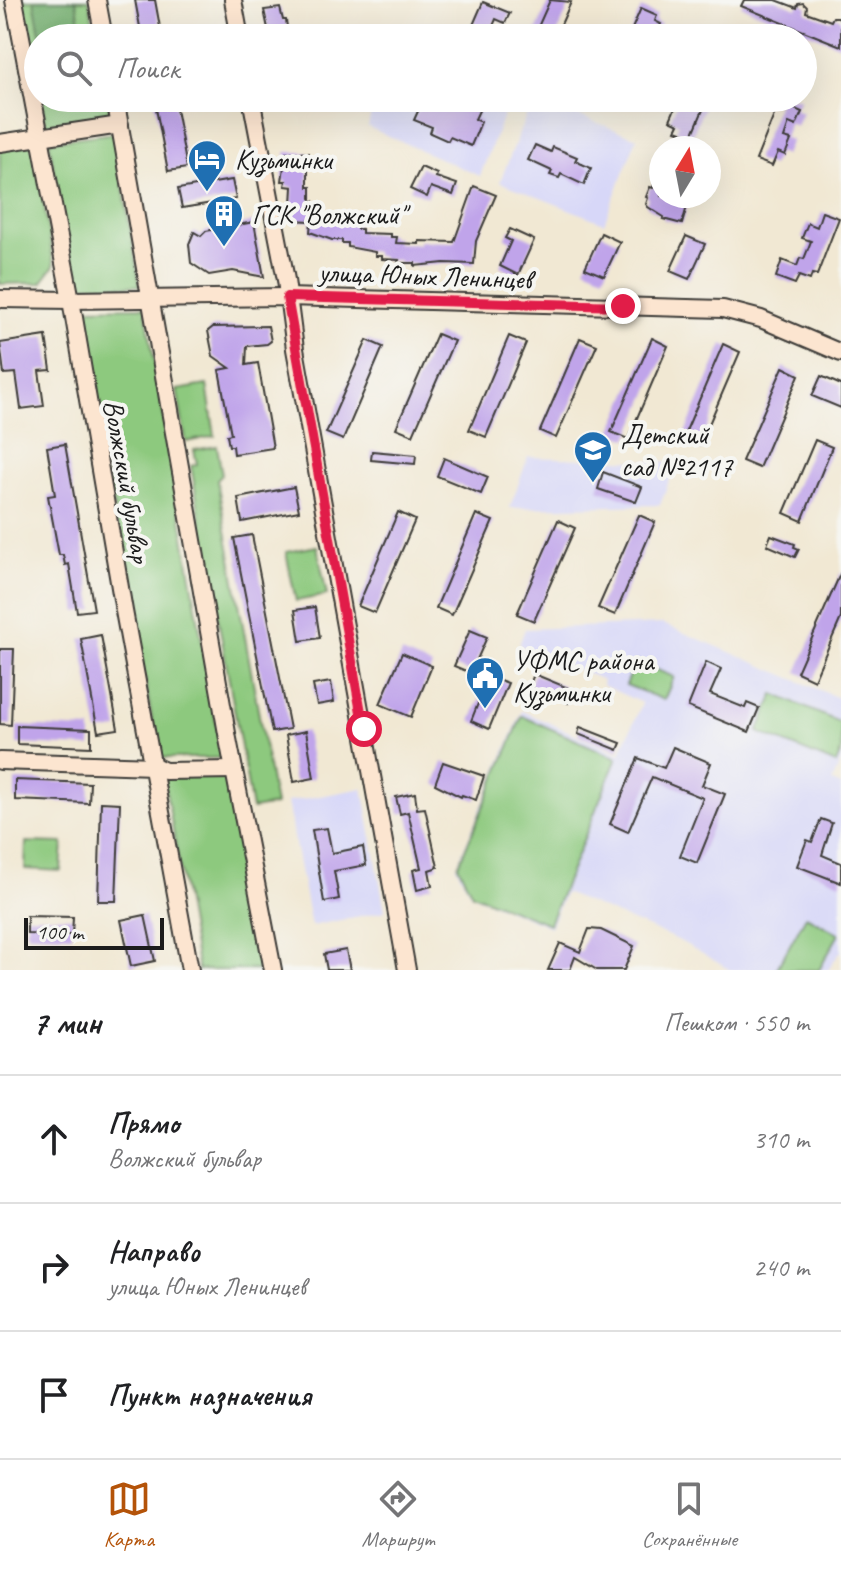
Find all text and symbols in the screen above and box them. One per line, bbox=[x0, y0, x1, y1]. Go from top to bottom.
search box bbox=[24, 24, 817, 112]
icon: search bbox=[52, 46, 96, 90]
text: Поиск bbox=[116, 49, 179, 87]
north arrow bbox=[649, 136, 721, 208]
hotel icon: Кузьминки bbox=[186, 138, 228, 193]
place label: Кузьминки bbox=[235, 142, 335, 178]
building icon: ГСК "Волжский" bbox=[203, 193, 245, 248]
place label: ГСК "Волжский" bbox=[252, 197, 411, 232]
street label: улица Юных Ленинцев bbox=[316, 254, 537, 297]
route end bbox=[605, 288, 641, 324]
street label: Волжский бульвар bbox=[96, 397, 159, 567]
place label: Детский сад №2117 bbox=[621, 417, 734, 484]
school or university icon: Детский сад №2117 bbox=[572, 429, 614, 484]
place label: УФМС района Кузьминки bbox=[513, 643, 655, 711]
public building icon: УФМС района Кузьминки bbox=[464, 655, 506, 710]
route start bbox=[346, 711, 382, 747]
scale bar bbox=[24, 914, 164, 950]
text: 100 m bbox=[36, 918, 83, 946]
text: 7 мин bbox=[32, 1001, 101, 1044]
text: Пешком · 550 m bbox=[664, 1006, 809, 1039]
text: Прямо bbox=[108, 1104, 179, 1142]
icon: ahead bbox=[32, 1117, 76, 1161]
text: 310 m bbox=[753, 1123, 809, 1156]
text: Волжский бульвар bbox=[108, 1142, 261, 1175]
text: Направо bbox=[108, 1232, 200, 1270]
icon: right bbox=[32, 1245, 76, 1289]
text: 240 m bbox=[753, 1251, 809, 1284]
text: улица Юных Ленинцев bbox=[108, 1270, 306, 1303]
icon: arrive bbox=[32, 1373, 76, 1417]
text: Пункт назначения bbox=[108, 1376, 311, 1414]
tab: Карта bbox=[104, 1477, 154, 1553]
tab: Маршрут bbox=[362, 1477, 434, 1553]
tab: Сохранённые bbox=[642, 1477, 737, 1553]

